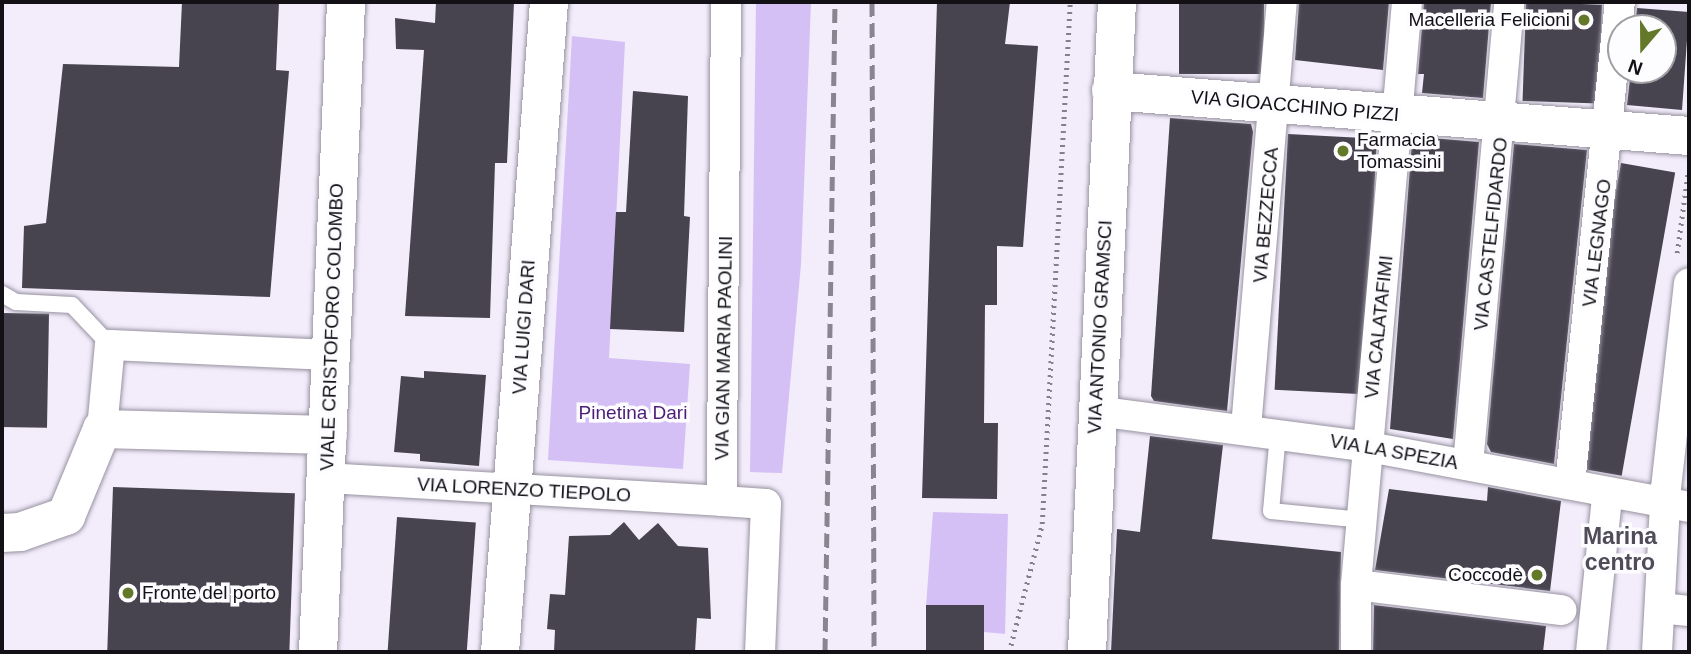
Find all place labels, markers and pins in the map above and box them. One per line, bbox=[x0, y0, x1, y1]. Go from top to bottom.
place label: Macelleria Felicioni bbox=[1408, 9, 1570, 31]
marker: Macelleria Felicioni bbox=[1576, 12, 1592, 28]
place label: Farmacia Tomassini bbox=[1357, 129, 1441, 173]
marker: Farmacia Tomassini bbox=[1335, 143, 1351, 159]
place label: Coccodè bbox=[1448, 564, 1523, 586]
marker: Coccodè bbox=[1529, 567, 1545, 583]
place label: Fronte del porto bbox=[142, 582, 276, 604]
marker: Fronte del porto bbox=[120, 585, 136, 601]

